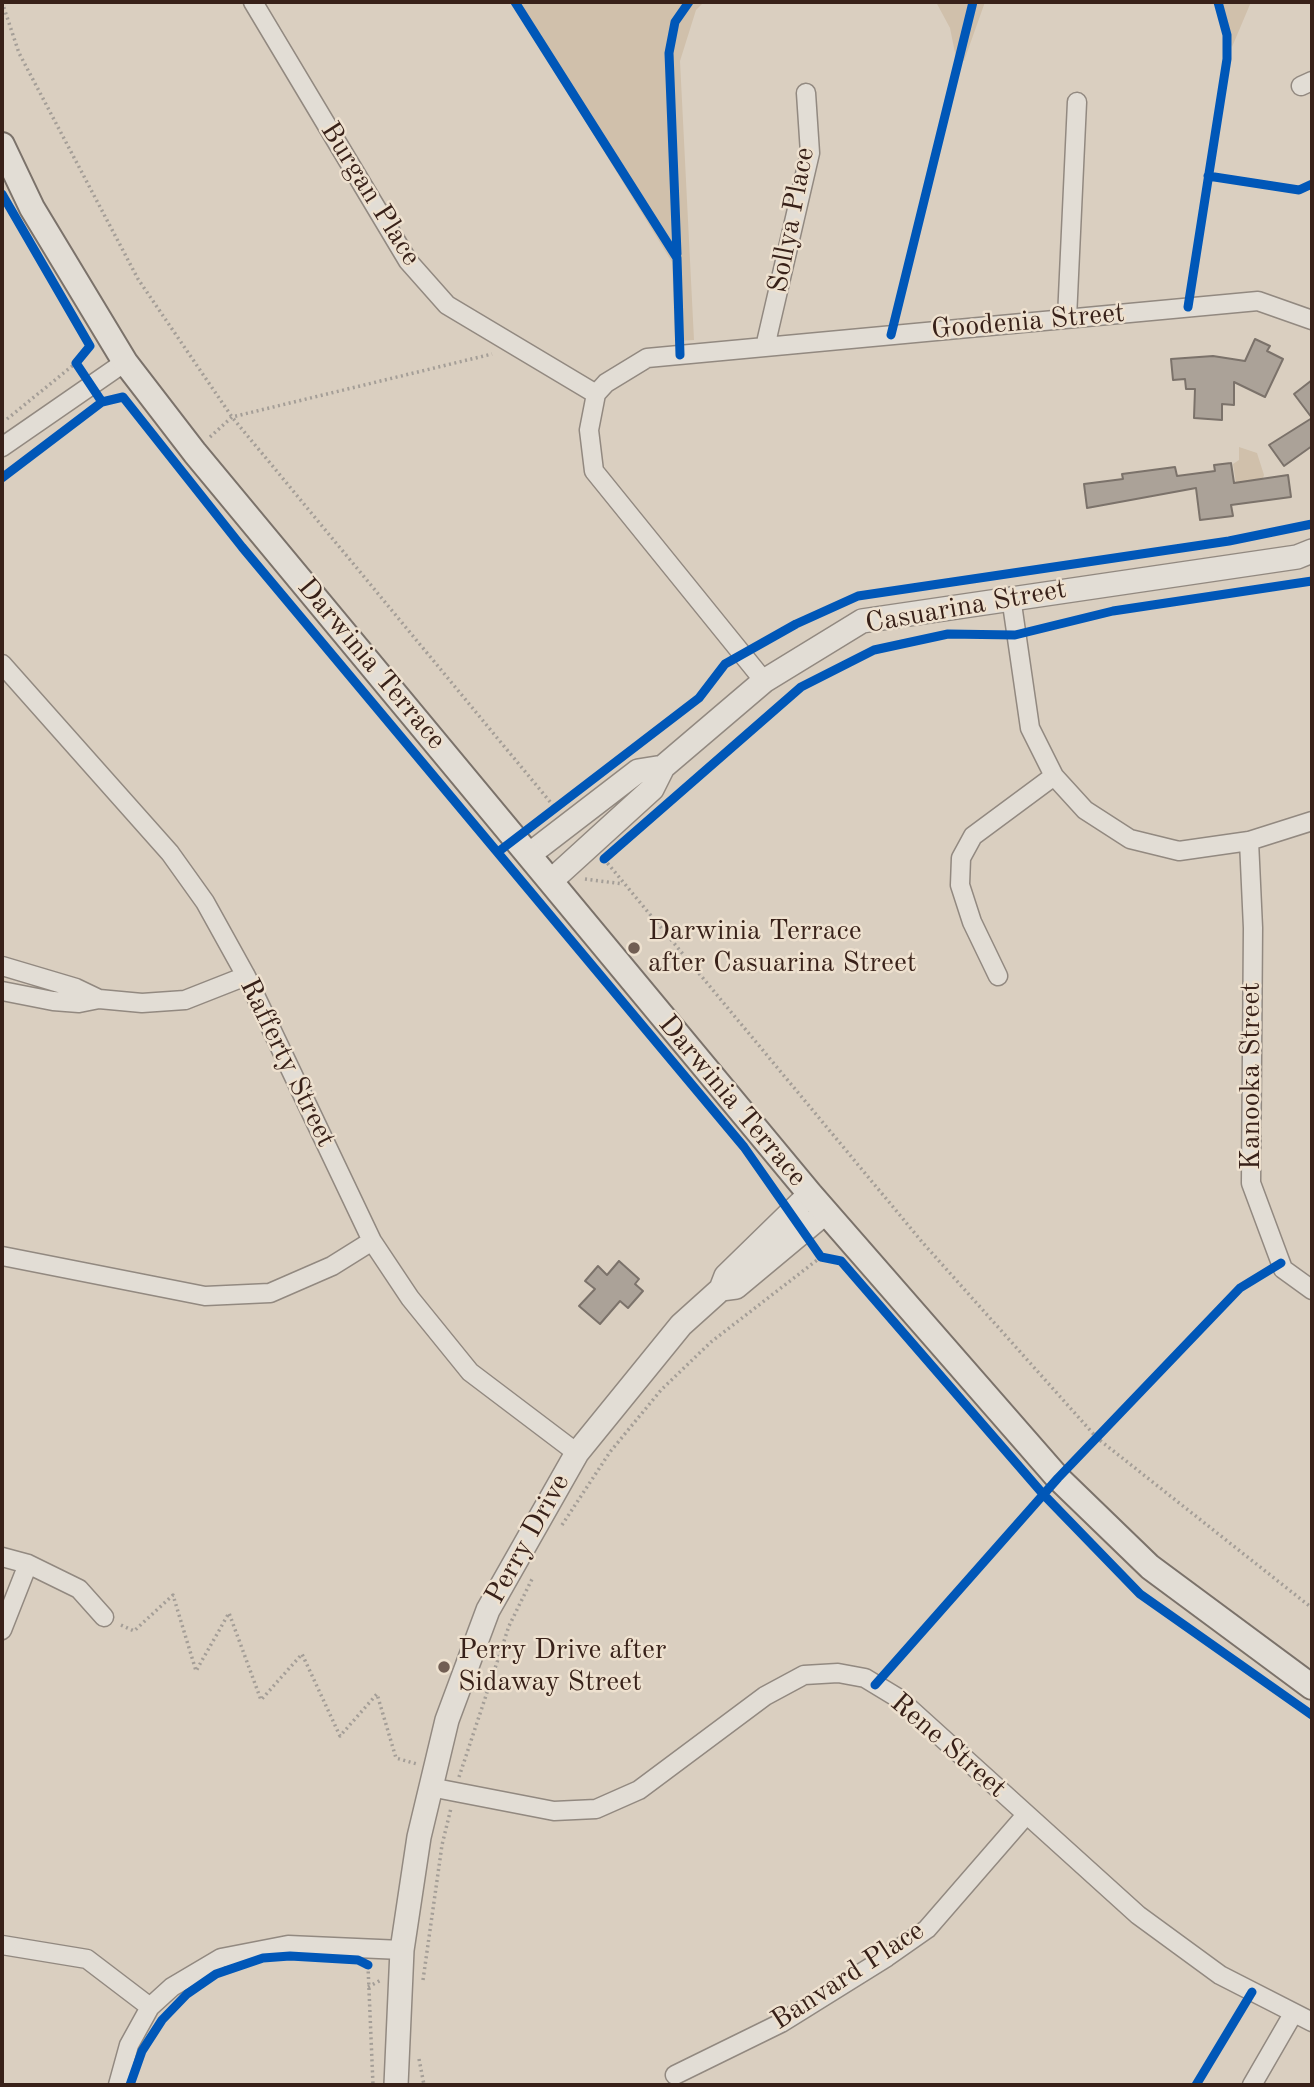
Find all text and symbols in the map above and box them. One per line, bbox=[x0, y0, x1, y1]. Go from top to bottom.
street label: Burgan Place bbox=[313, 116, 427, 272]
street label: Sollya Place bbox=[761, 144, 823, 296]
street label: Goodenia Street bbox=[930, 297, 1126, 347]
street label: Darwinia Terrace bbox=[289, 571, 453, 757]
street label: Casuarina Street bbox=[863, 573, 1069, 641]
place label: Darwinia Terrace after Casuarina Street bbox=[648, 915, 917, 981]
marker: Darwinia Terrace after Casuarina Street bbox=[626, 940, 642, 956]
street label: Rafferty Street bbox=[232, 973, 342, 1153]
street label: Kanooka Street bbox=[1235, 982, 1269, 1170]
street label: Darwinia Terrace bbox=[650, 1008, 814, 1194]
street label: Perry Drive bbox=[479, 1468, 577, 1610]
place label: Perry Drive after Sidaway Street bbox=[458, 1634, 666, 1700]
marker: Perry Drive after Sidaway Street bbox=[436, 1659, 452, 1675]
street label: Rene Street bbox=[883, 1686, 1013, 1806]
street label: Banvard Place bbox=[765, 1914, 931, 2038]

